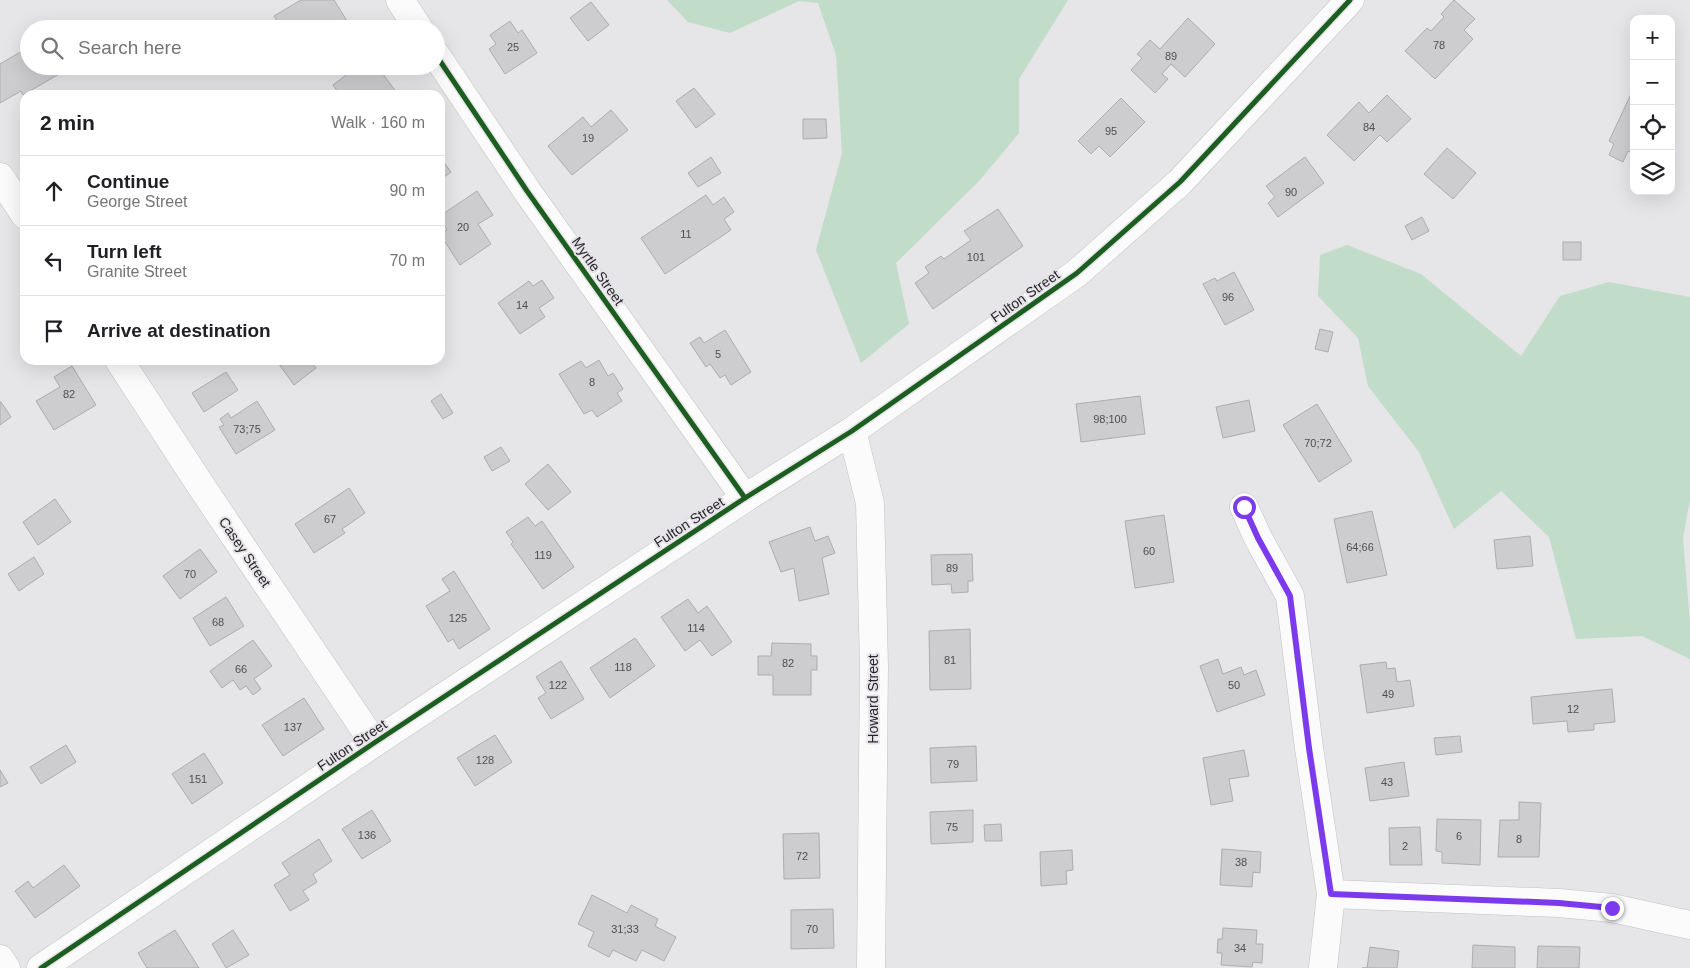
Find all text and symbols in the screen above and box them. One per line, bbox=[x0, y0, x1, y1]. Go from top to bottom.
map controls bbox=[1630, 15, 1675, 195]
button: + bbox=[1630, 15, 1675, 60]
search box bbox=[20, 20, 445, 75]
icon: search bbox=[38, 34, 66, 62]
text: Search here bbox=[78, 37, 182, 58]
house number: 78 bbox=[1433, 39, 1445, 51]
house number: 25 bbox=[507, 41, 519, 53]
house number: 89 bbox=[1165, 50, 1177, 62]
button: − bbox=[1630, 60, 1675, 105]
button: locate bbox=[1630, 105, 1675, 150]
text: 2 min bbox=[40, 111, 95, 134]
text: Walk · 160 m bbox=[331, 114, 425, 131]
house number: 84 bbox=[1363, 121, 1375, 133]
house number: 95 bbox=[1105, 125, 1117, 137]
house number: 19 bbox=[582, 132, 594, 144]
button: layers bbox=[1630, 150, 1675, 195]
text: Continue bbox=[87, 171, 169, 192]
icon: ahead bbox=[40, 177, 68, 205]
text: 90 m bbox=[389, 182, 425, 199]
house number: 90 bbox=[1285, 186, 1297, 198]
text: George Street bbox=[87, 193, 188, 210]
house number: 20 bbox=[457, 221, 469, 233]
house number: 11 bbox=[680, 228, 692, 240]
street label: Myrtle Street bbox=[569, 234, 627, 308]
text: Turn left bbox=[87, 241, 162, 262]
icon: left bbox=[40, 247, 68, 275]
house number: 101 bbox=[967, 251, 985, 263]
text: 70 m bbox=[389, 252, 425, 269]
text: Granite Street bbox=[87, 263, 187, 280]
street label: Fulton Street bbox=[988, 266, 1063, 326]
house number: 96 bbox=[1222, 291, 1234, 303]
house number: 14 bbox=[516, 299, 528, 311]
icon: arrive bbox=[40, 317, 68, 345]
text: Arrive at destination bbox=[87, 320, 271, 341]
house number: 5 bbox=[715, 348, 721, 360]
house number: 8 bbox=[589, 376, 595, 388]
house number: 82 bbox=[63, 388, 75, 400]
house number: 98;100 bbox=[1093, 413, 1127, 425]
house number: 73;75 bbox=[233, 423, 261, 435]
house number: 70;72 bbox=[1304, 437, 1332, 449]
street label: Fulton Street bbox=[651, 493, 727, 551]
route start bbox=[1233, 496, 1256, 519]
house number: 67 bbox=[324, 513, 336, 525]
street label: Casey Street bbox=[216, 514, 274, 590]
house number: 64;66 bbox=[1346, 541, 1374, 553]
house number: 60 bbox=[1143, 545, 1155, 557]
house number: 119 bbox=[534, 549, 552, 561]
house number: 89 bbox=[946, 562, 958, 574]
house number: 70 bbox=[184, 568, 196, 580]
house number: 125 bbox=[449, 612, 467, 624]
house number: 68 bbox=[212, 616, 224, 628]
house number: 114 bbox=[687, 622, 705, 634]
street label: Howard Street bbox=[865, 654, 881, 744]
house number: 81 bbox=[944, 654, 956, 666]
house number: 82 bbox=[782, 657, 794, 669]
house number: 118 bbox=[614, 661, 632, 673]
house number: 66 bbox=[235, 663, 247, 675]
house number: 122 bbox=[549, 679, 567, 691]
house number: 50 bbox=[1228, 679, 1240, 691]
house number: 49 bbox=[1382, 688, 1394, 700]
house number: 12 bbox=[1567, 703, 1579, 715]
street label: Fulton Street bbox=[314, 716, 390, 774]
house number: 137 bbox=[284, 721, 302, 733]
house number: 128 bbox=[476, 754, 494, 766]
house number: 79 bbox=[947, 758, 959, 770]
house number: 151 bbox=[189, 773, 207, 785]
house number: 43 bbox=[1381, 776, 1393, 788]
house number: 75 bbox=[946, 821, 958, 833]
house number: 136 bbox=[358, 829, 376, 841]
house number: 6 bbox=[1456, 830, 1462, 842]
house number: 8 bbox=[1516, 833, 1522, 845]
house number: 2 bbox=[1402, 840, 1408, 852]
house number: 72 bbox=[796, 850, 808, 862]
house number: 38 bbox=[1235, 856, 1247, 868]
route end bbox=[1601, 897, 1624, 920]
house number: 31;33 bbox=[611, 923, 639, 935]
house number: 70 bbox=[806, 923, 818, 935]
house number: 34 bbox=[1234, 942, 1246, 954]

